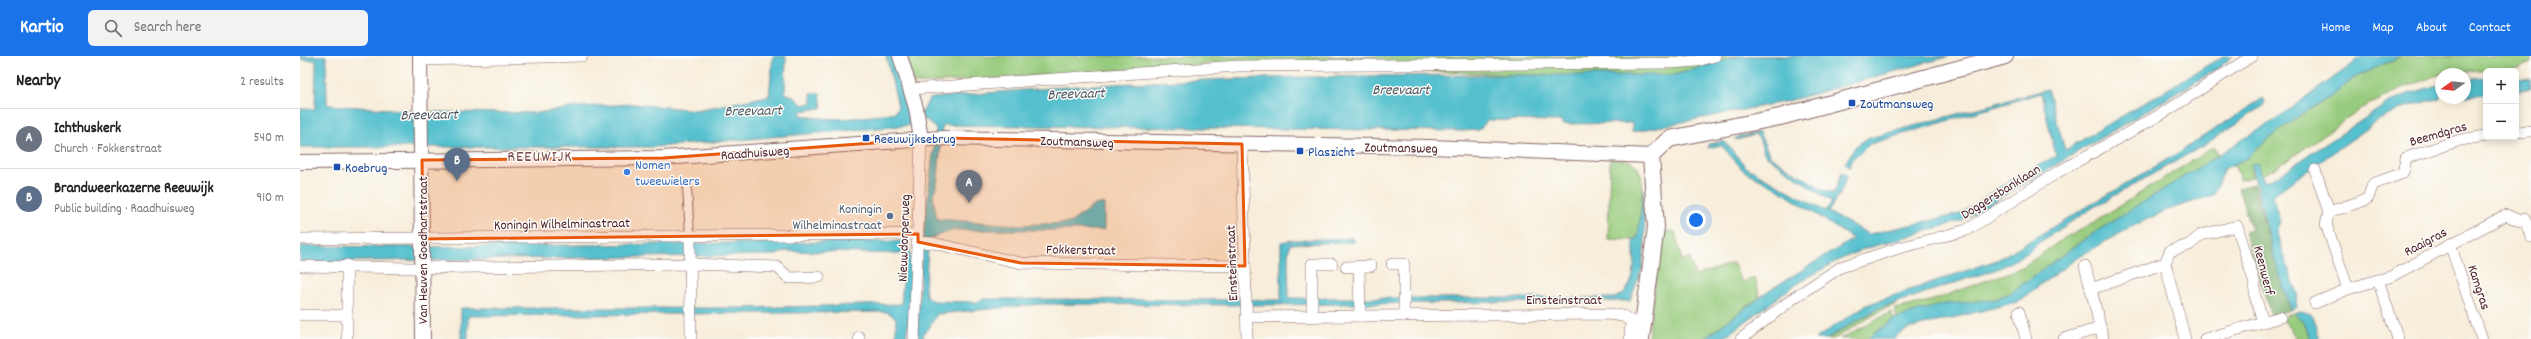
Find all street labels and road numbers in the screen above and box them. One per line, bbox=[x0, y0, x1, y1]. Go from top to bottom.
street label: Beemdgras bbox=[2407, 117, 2470, 153]
street label: Zoutmansweg bbox=[1040, 132, 1114, 154]
street label: Zoutmansweg bbox=[1364, 138, 1438, 160]
street label: Raadhuisweg bbox=[720, 142, 790, 166]
street label: Doggersbanklaan bbox=[1957, 160, 2045, 225]
street label: Van Heuven Goedhartstraat bbox=[414, 176, 434, 324]
street label: Nieuwdorperweg bbox=[893, 194, 917, 282]
street label: Koningin Wilhelminastraat bbox=[494, 214, 630, 236]
street label: Raaigras bbox=[2401, 223, 2451, 262]
street label: Einsteinstraat bbox=[1222, 225, 1244, 301]
street label: Fokkerstraat bbox=[1046, 240, 1116, 262]
street label: Keenwerf bbox=[2247, 244, 2279, 298]
street label: Kamgras bbox=[2461, 262, 2495, 313]
street label: Einsteinstraat bbox=[1526, 291, 1602, 311]

